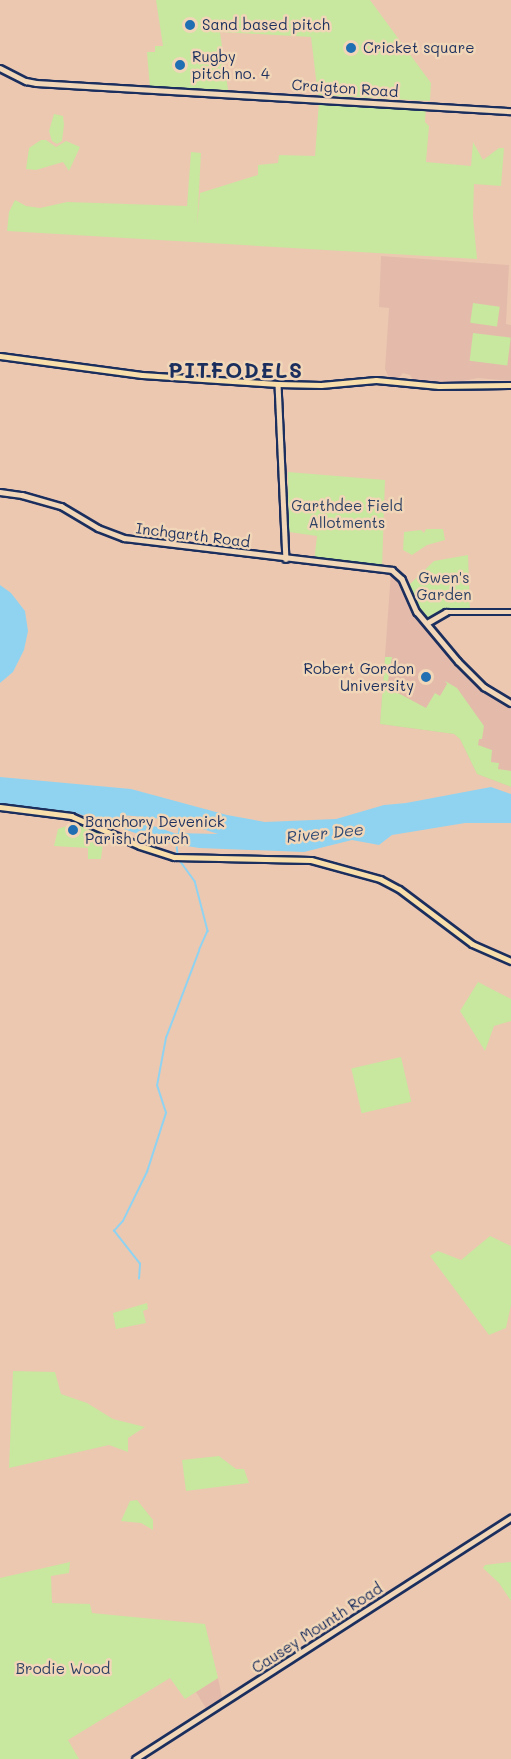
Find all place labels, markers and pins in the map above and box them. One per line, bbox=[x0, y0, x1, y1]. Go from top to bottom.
place label: Sand based pitch bbox=[202, 16, 330, 34]
marker: Sand based pitch bbox=[183, 18, 197, 32]
place label: Cricket square bbox=[363, 39, 475, 57]
marker: Cricket square bbox=[344, 41, 358, 55]
place label: Rugby pitch no. 4 bbox=[192, 47, 270, 82]
marker: Rugby pitch no. 4 bbox=[173, 58, 187, 72]
place label: Robert Gordon University bbox=[303, 659, 414, 694]
marker: Robert Gordon University bbox=[419, 670, 433, 684]
place label: Banchory Devenick Parish Church bbox=[85, 812, 225, 847]
marker: Banchory Devenick Parish Church bbox=[66, 823, 80, 837]

